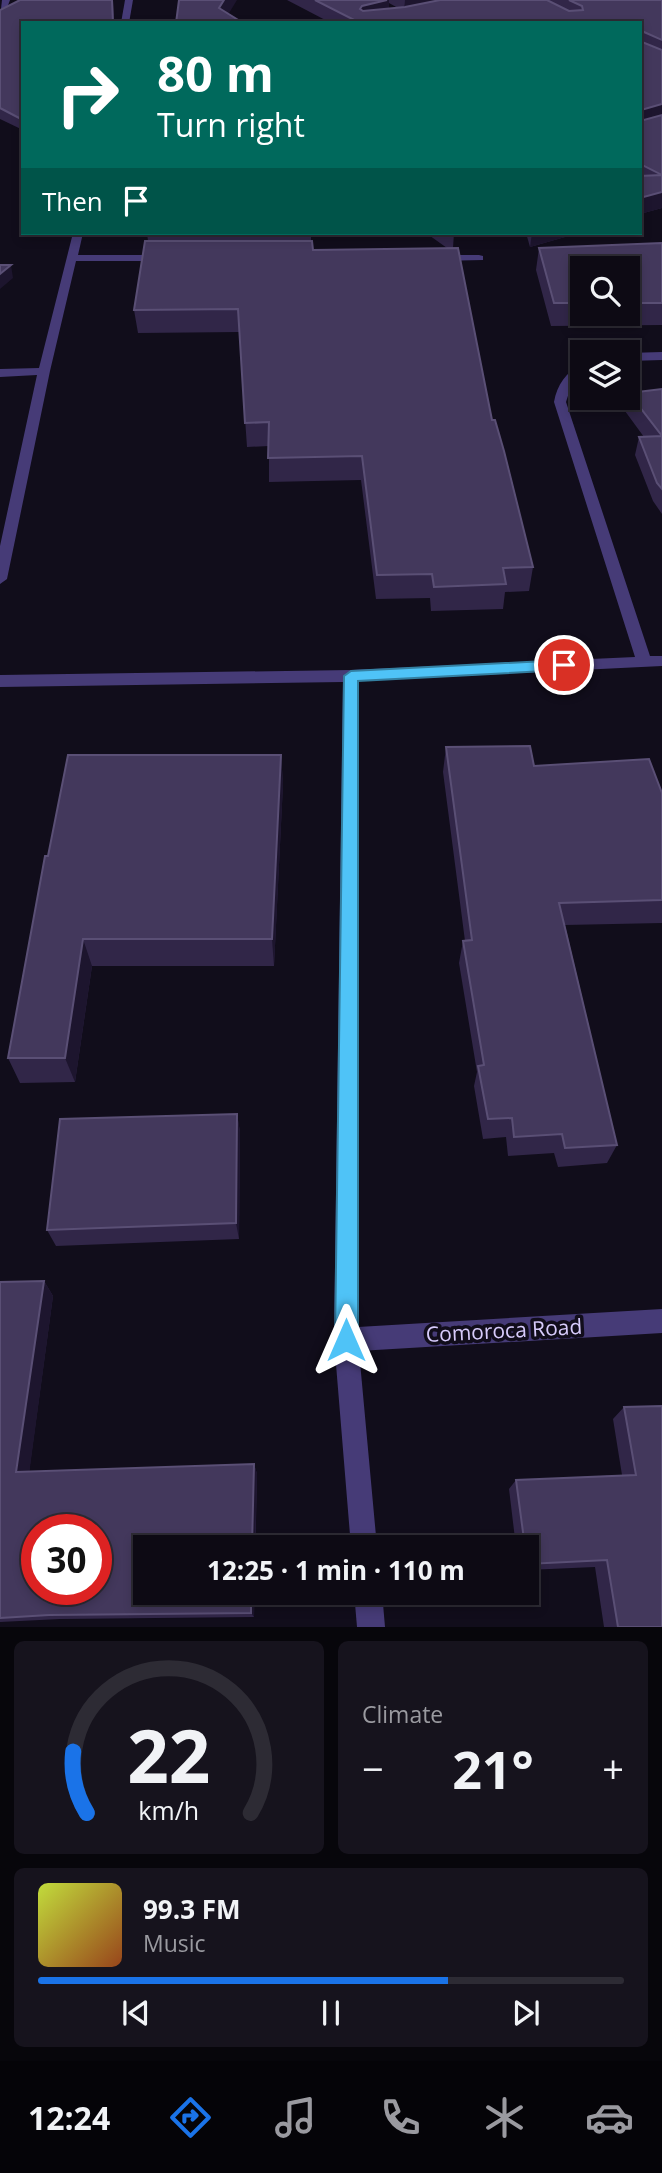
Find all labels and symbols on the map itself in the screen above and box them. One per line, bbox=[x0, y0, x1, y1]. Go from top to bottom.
pin bbox=[534, 635, 594, 695]
position arrow bbox=[309, 1303, 383, 1377]
street label: Comoroca Road bbox=[425, 1312, 583, 1348]
speed limit sign: 30 bbox=[21, 1514, 112, 1605]

